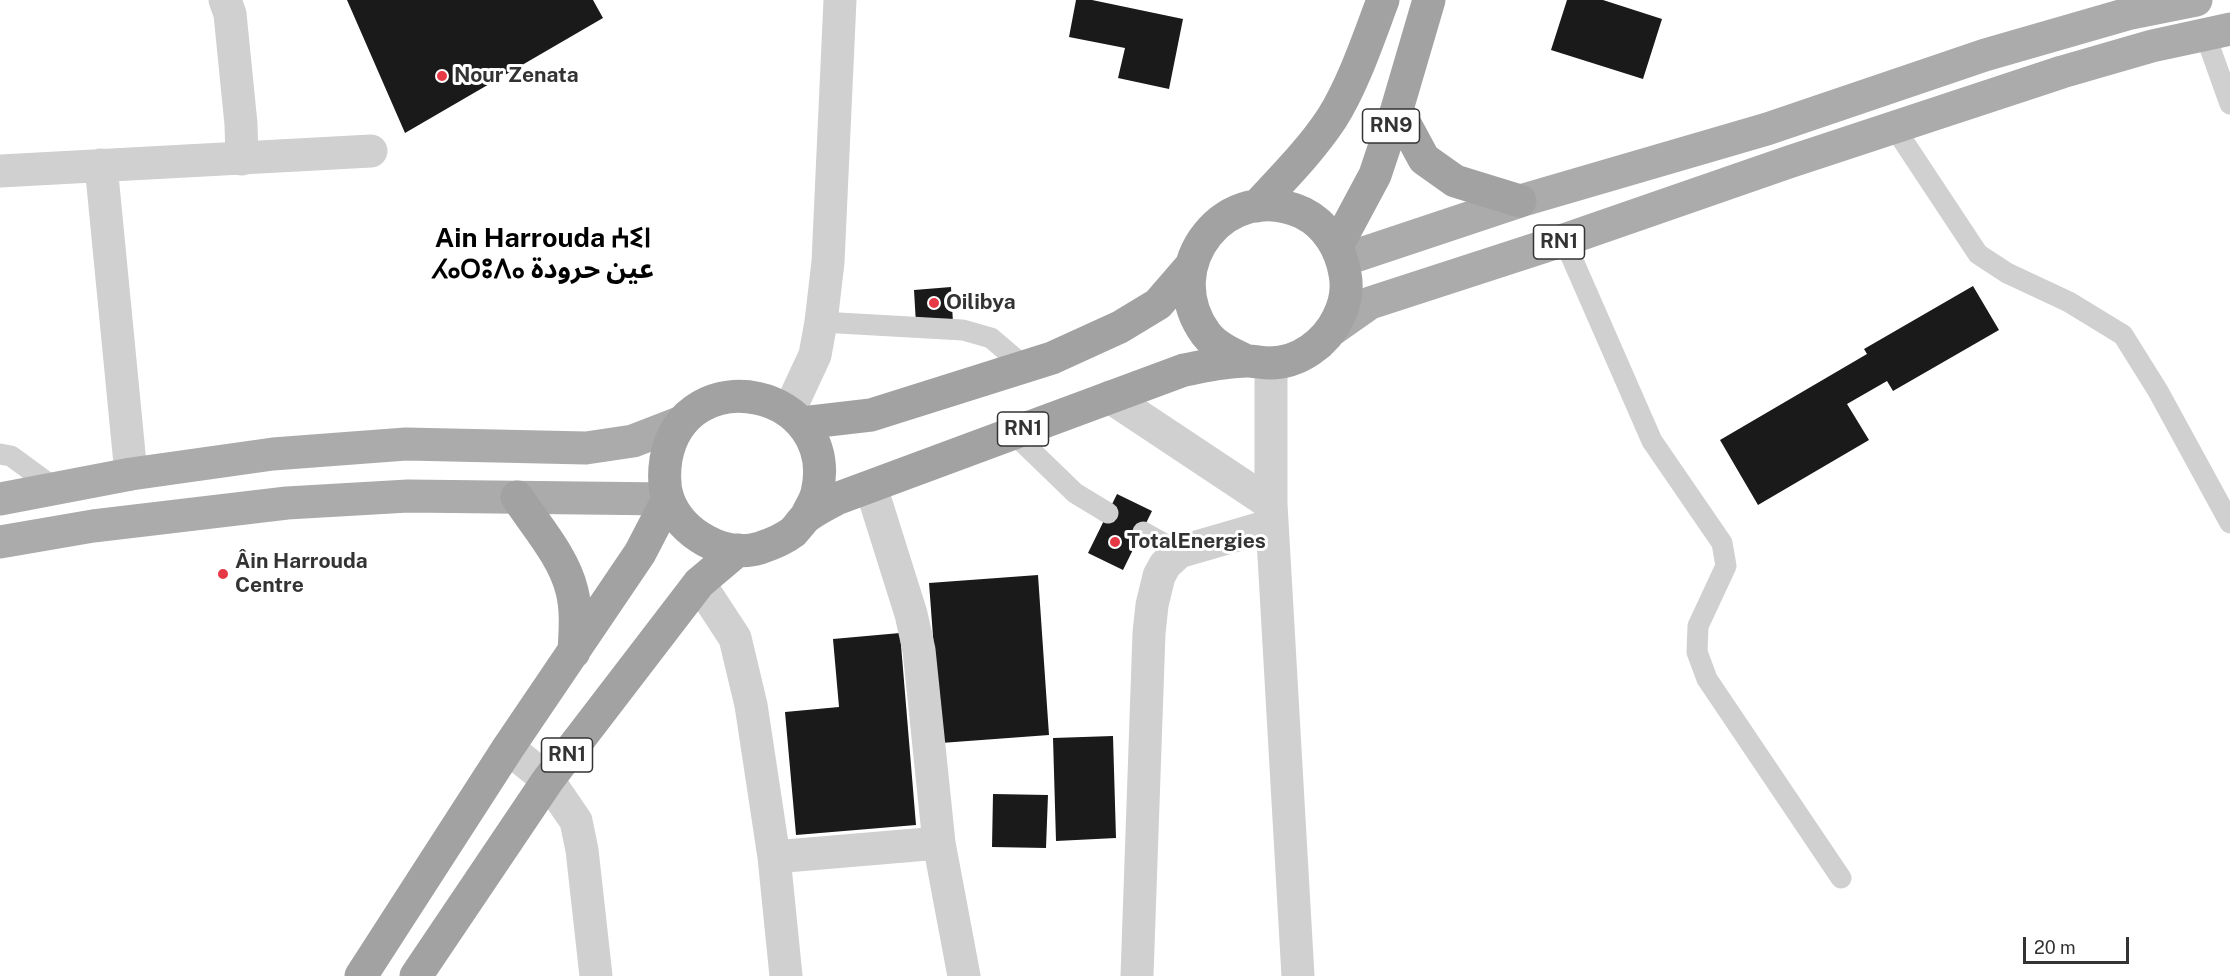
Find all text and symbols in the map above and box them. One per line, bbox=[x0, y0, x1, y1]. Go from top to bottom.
place label: Nour Zenata bbox=[454, 63, 579, 89]
marker: Nour Zenata bbox=[435, 69, 449, 83]
road number: RN9 bbox=[1362, 109, 1420, 143]
district label: Ain Harrouda ⵄⵉⵏ ⵃⴰⵔⵓⴷⴰ عين حرودة bbox=[432, 223, 654, 286]
road number: RN1 bbox=[1534, 225, 1584, 259]
place label: Oilibya bbox=[946, 290, 1016, 316]
marker: Oilibya bbox=[927, 296, 941, 310]
road number: RN1 bbox=[998, 412, 1048, 446]
place label: TotalEnergies bbox=[1127, 529, 1266, 555]
marker: TotalEnergies bbox=[1108, 535, 1122, 549]
place label: Âin Harrouda Centre bbox=[235, 549, 368, 599]
marker: Âin Harrouda Centre bbox=[216, 567, 230, 581]
road number: RN1 bbox=[542, 738, 592, 772]
scale bar bbox=[2026, 925, 2132, 963]
text: 20 m bbox=[2034, 937, 2076, 958]

